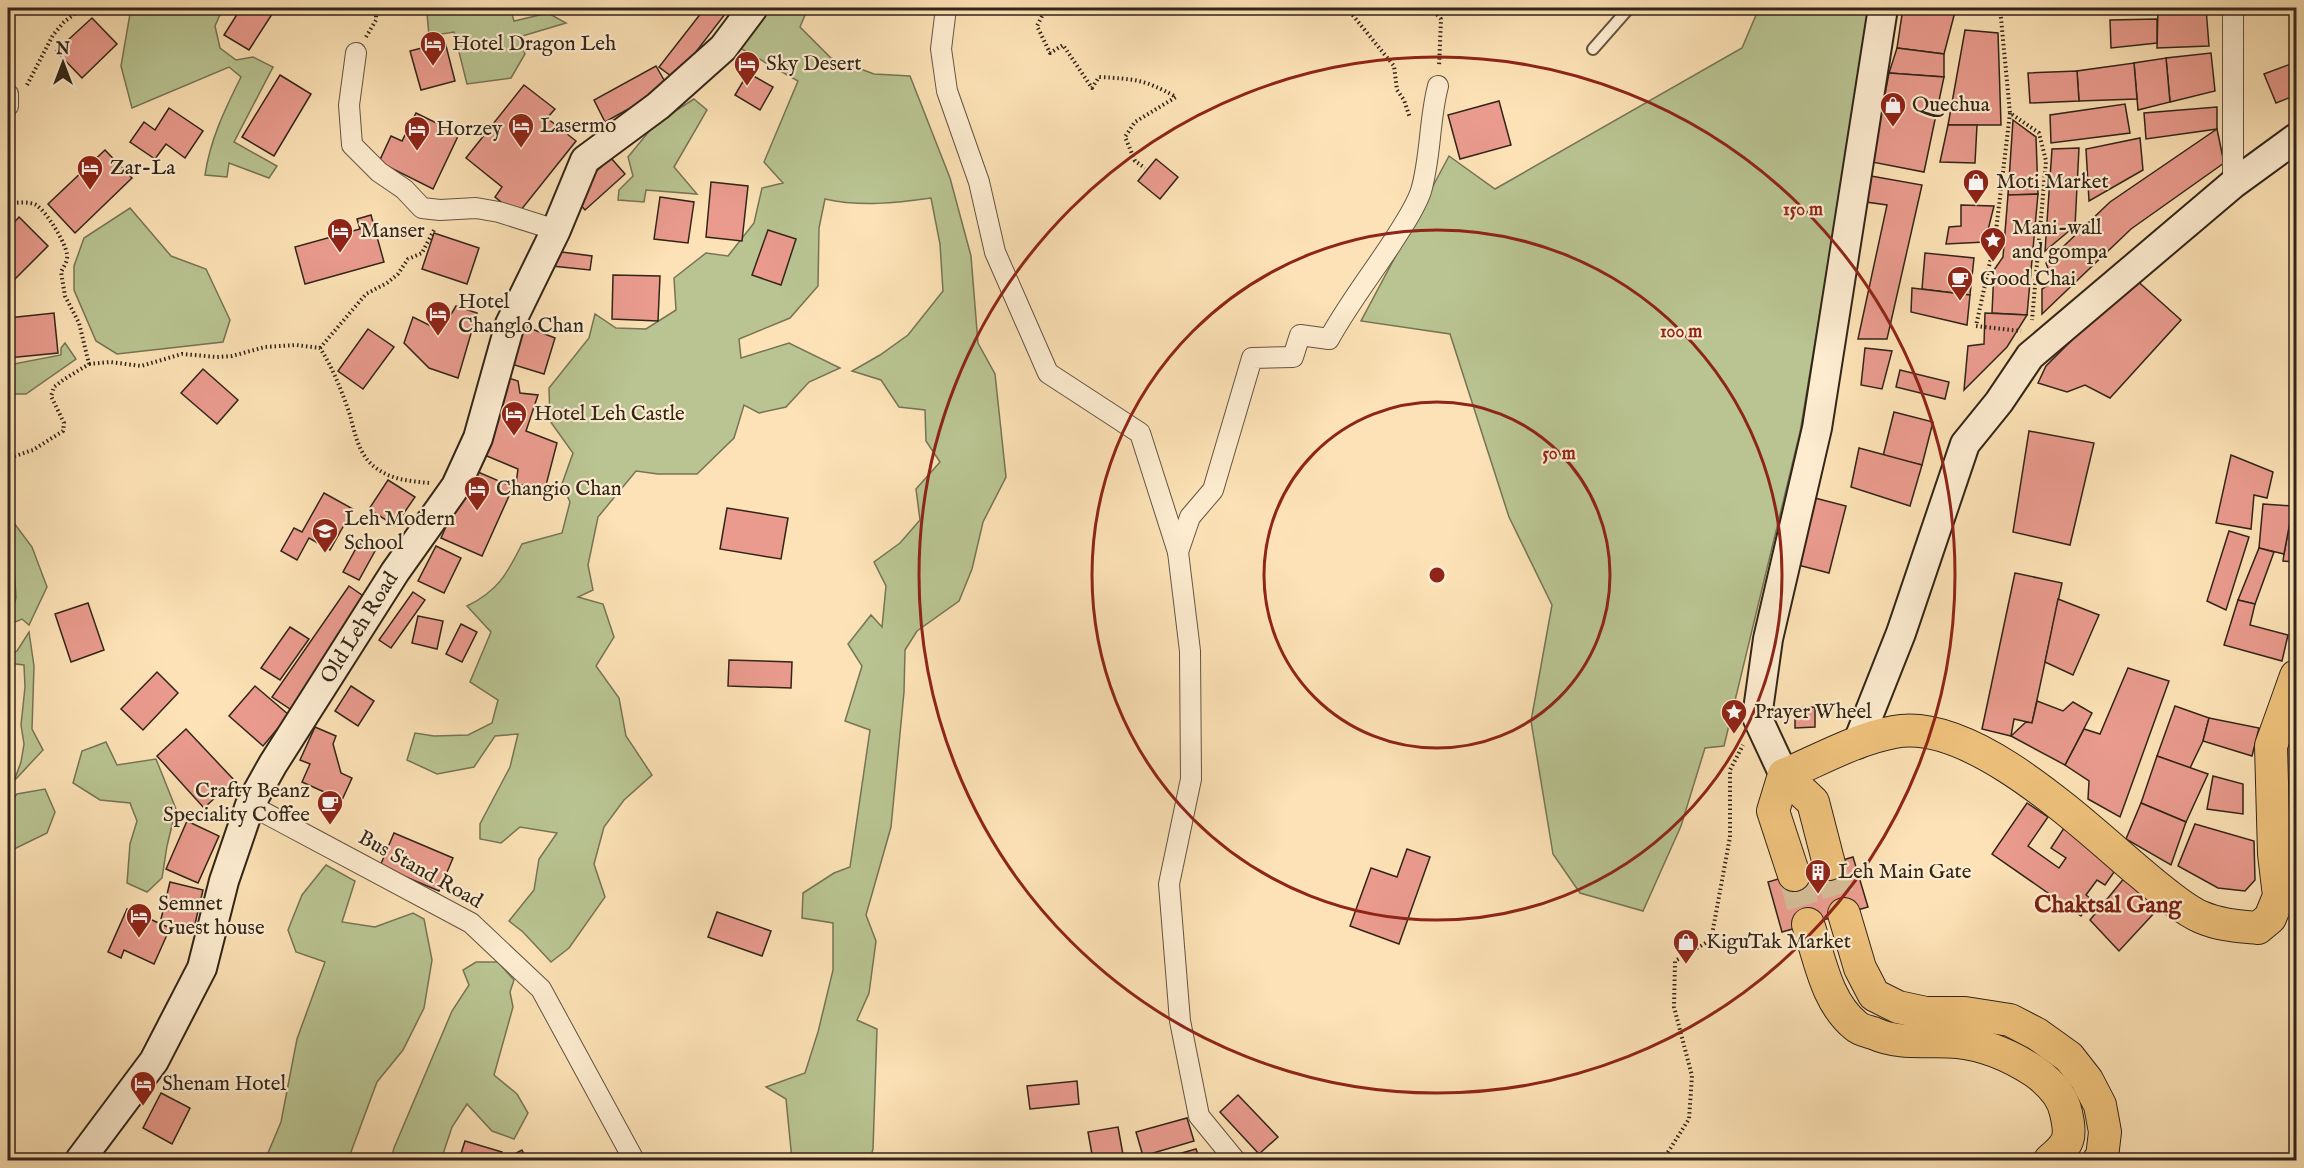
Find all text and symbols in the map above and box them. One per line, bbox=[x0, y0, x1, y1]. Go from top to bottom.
hotel icon: Hotel Dragon Leh bbox=[418, 29, 448, 67]
place label: Hotel Dragon Leh bbox=[452, 31, 616, 58]
north arrow bbox=[33, 33, 93, 93]
text: N bbox=[55, 40, 70, 60]
hotel icon: Sky Desert bbox=[732, 49, 762, 87]
place label: Sky Desert bbox=[766, 51, 861, 78]
shop icon: Quechua bbox=[1878, 90, 1908, 128]
place label: Quechua bbox=[1912, 92, 1991, 119]
hotel icon: Lasermo bbox=[506, 111, 536, 149]
place label: Lasermo bbox=[540, 113, 616, 140]
hotel icon: Horzey bbox=[402, 114, 432, 152]
place label: Horzey bbox=[436, 116, 503, 143]
hotel icon: Zar-La bbox=[75, 153, 105, 191]
place label: Zar-La bbox=[110, 155, 176, 182]
shop icon: Moti Market bbox=[1961, 167, 1991, 205]
place label: Moti Market bbox=[1996, 169, 2109, 196]
text: 150 m bbox=[1783, 199, 1823, 222]
place label: Mani-wall and gompa bbox=[2012, 215, 2108, 266]
hotel icon: Manser bbox=[325, 216, 355, 254]
place label: Manser bbox=[360, 218, 425, 245]
place icon: Mani-wall and gompa bbox=[1978, 225, 2008, 263]
cafe icon: Good Chai bbox=[1945, 264, 1975, 302]
place label: Good Chai bbox=[1980, 266, 2076, 293]
place label: Hotel Changlo Chan bbox=[458, 289, 584, 340]
hotel icon: Hotel Changlo Chan bbox=[423, 299, 453, 337]
text: 100 m bbox=[1660, 321, 1702, 344]
hotel icon: Hotel Leh Castle bbox=[499, 399, 529, 437]
place label: Hotel Leh Castle bbox=[534, 401, 685, 428]
text: 50 m bbox=[1542, 443, 1576, 466]
hotel icon: Changio Chan bbox=[462, 474, 492, 512]
place label: Changio Chan bbox=[496, 476, 622, 503]
place label: Leh Modern School bbox=[344, 506, 455, 557]
school or university icon: Leh Modern School bbox=[310, 516, 340, 554]
centre of rings bbox=[1427, 565, 1447, 585]
street label: Old Leh Road bbox=[315, 566, 405, 689]
place icon: Prayer Wheel bbox=[1719, 697, 1749, 735]
place label: Prayer Wheel bbox=[1754, 699, 1872, 726]
place label: Crafty Beanz Speciality Coffee bbox=[163, 778, 310, 829]
cafe icon: Crafty Beanz Speciality Coffee bbox=[315, 788, 345, 826]
street label: Bus Stand Road bbox=[353, 825, 488, 916]
building icon: Leh Main Gate bbox=[1803, 857, 1833, 895]
place label: Leh Main Gate bbox=[1838, 859, 1972, 886]
district label: Chaktsal Gang bbox=[2034, 890, 2183, 921]
place label: Semnet Guest house bbox=[158, 891, 265, 942]
hotel icon: Semnet Guest house bbox=[124, 901, 154, 939]
shop icon: KiguTak Market bbox=[1671, 927, 1701, 965]
place label: KiguTak Market bbox=[1706, 929, 1851, 956]
hotel icon: Shenam Hotel bbox=[128, 1069, 158, 1107]
place label: Shenam Hotel bbox=[162, 1071, 286, 1098]

